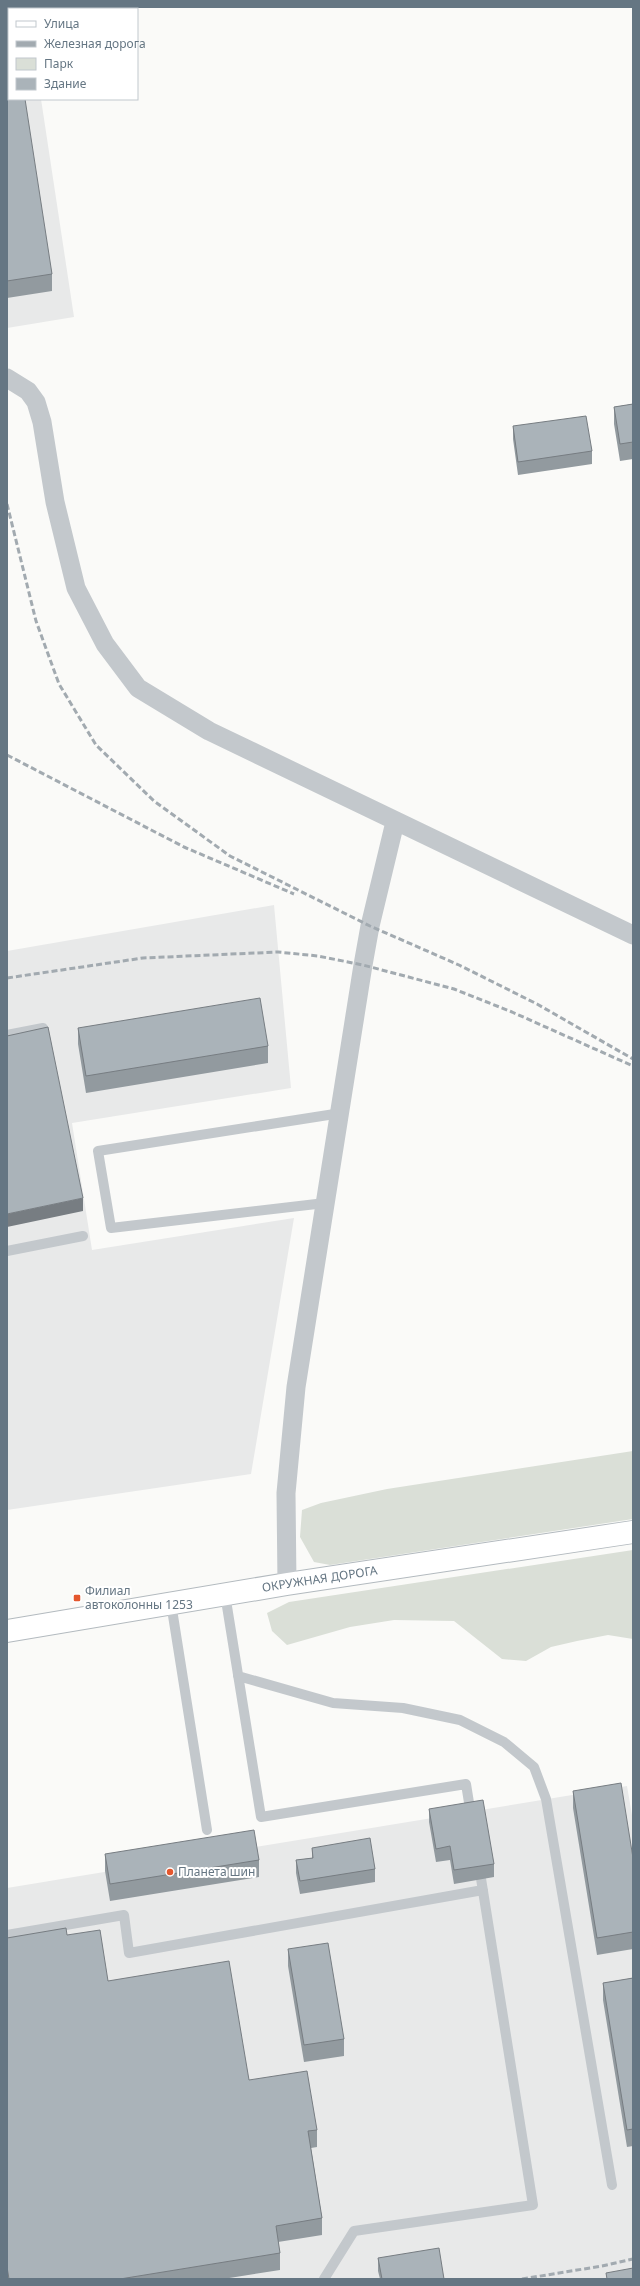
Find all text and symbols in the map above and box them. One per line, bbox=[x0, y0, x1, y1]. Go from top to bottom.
legend bbox=[8, 8, 138, 100]
text: Улица bbox=[44, 15, 79, 32]
text: Железная дорога bbox=[44, 35, 146, 52]
text: Парк bbox=[44, 55, 74, 72]
text: Здание bbox=[44, 75, 87, 92]
street label: ОКРУЖНАЯ ДОРОГА bbox=[261, 1561, 379, 1596]
place label: Филиал автоколонны 1253 bbox=[85, 1582, 193, 1613]
marker: Филиал автоколонны 1253 bbox=[72, 1593, 82, 1603]
place label: Планета шин bbox=[178, 1863, 255, 1880]
marker: Планета шин bbox=[165, 1867, 175, 1877]

